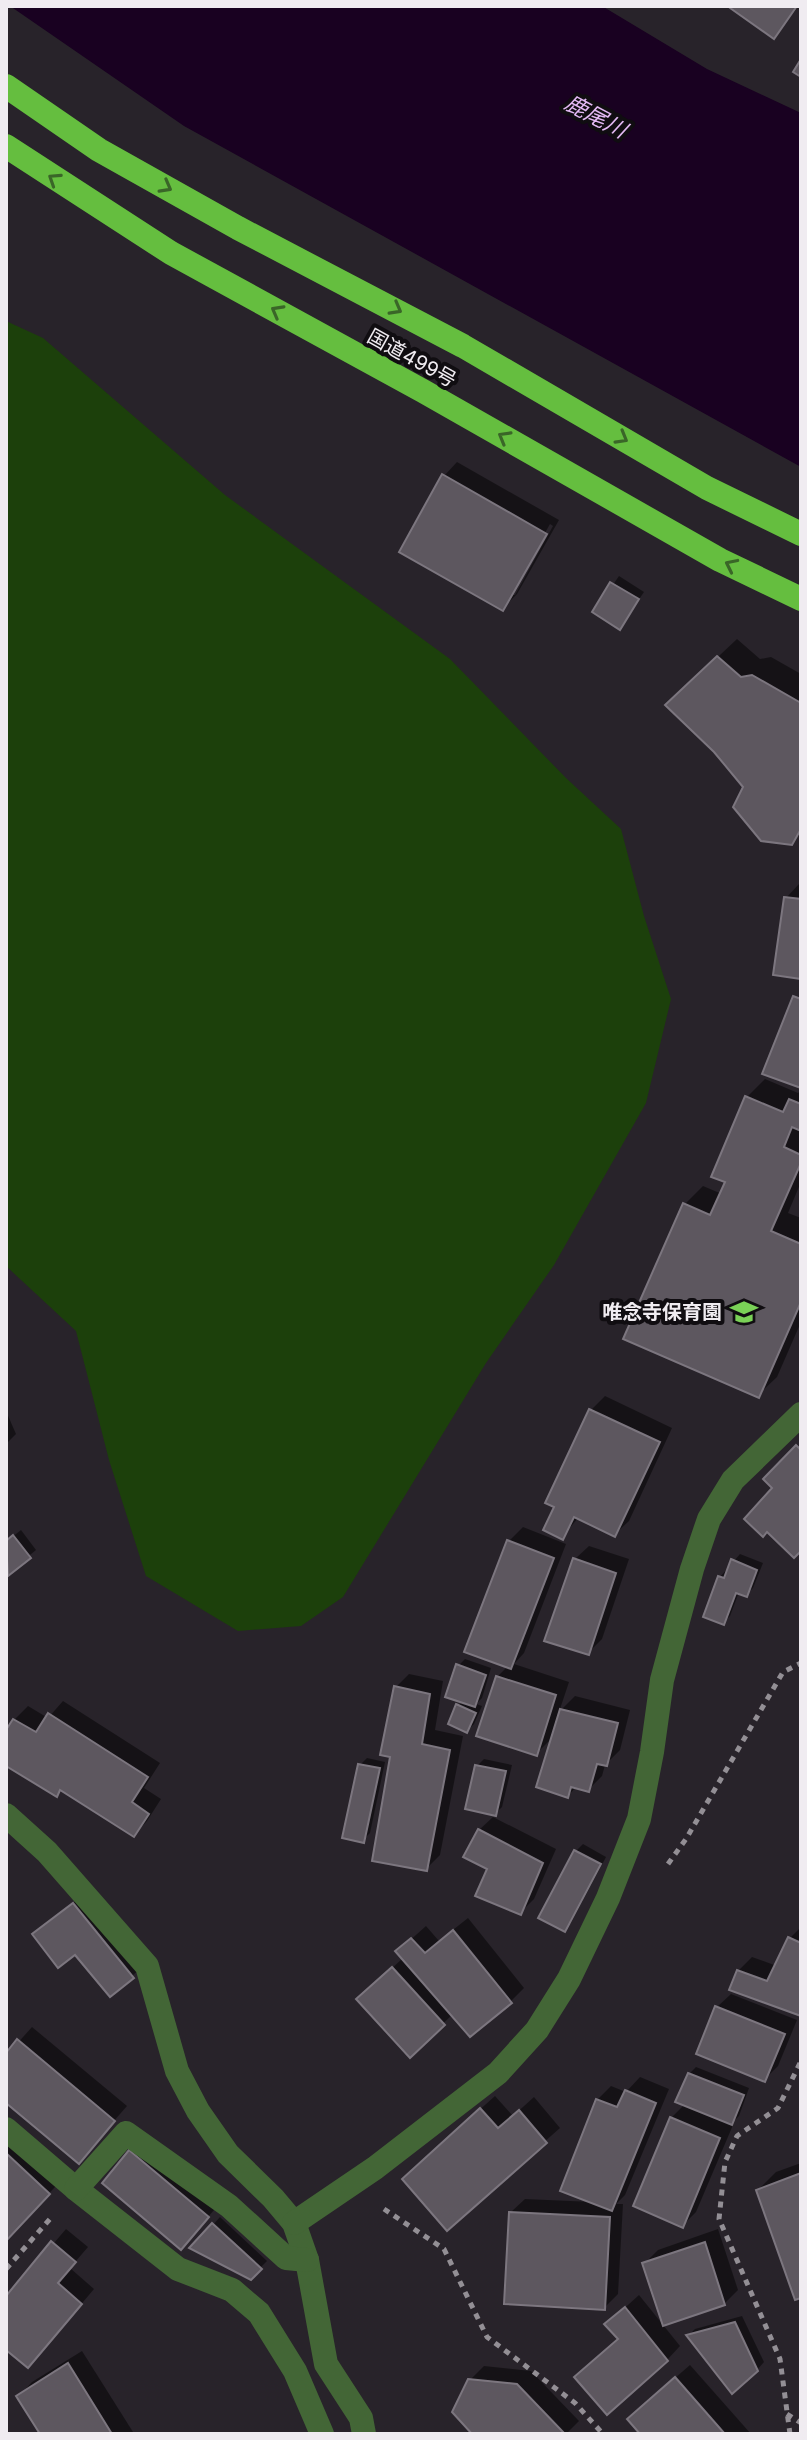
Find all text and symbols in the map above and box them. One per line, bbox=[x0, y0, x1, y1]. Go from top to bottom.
water label: 鹿尾川 bbox=[561, 89, 633, 144]
one-way arrow bbox=[48, 173, 62, 188]
one-way arrow bbox=[158, 178, 173, 193]
one-way arrow bbox=[388, 300, 402, 315]
one-way arrow bbox=[271, 305, 286, 321]
street label: 国道499号 bbox=[363, 324, 461, 392]
one-way arrow bbox=[613, 428, 628, 444]
one-way arrow bbox=[498, 432, 513, 447]
one-way arrow bbox=[724, 559, 739, 575]
school or university icon: 唯念寺保育園 bbox=[729, 1297, 759, 1327]
place label: 唯念寺保育園 bbox=[602, 1300, 722, 1324]

